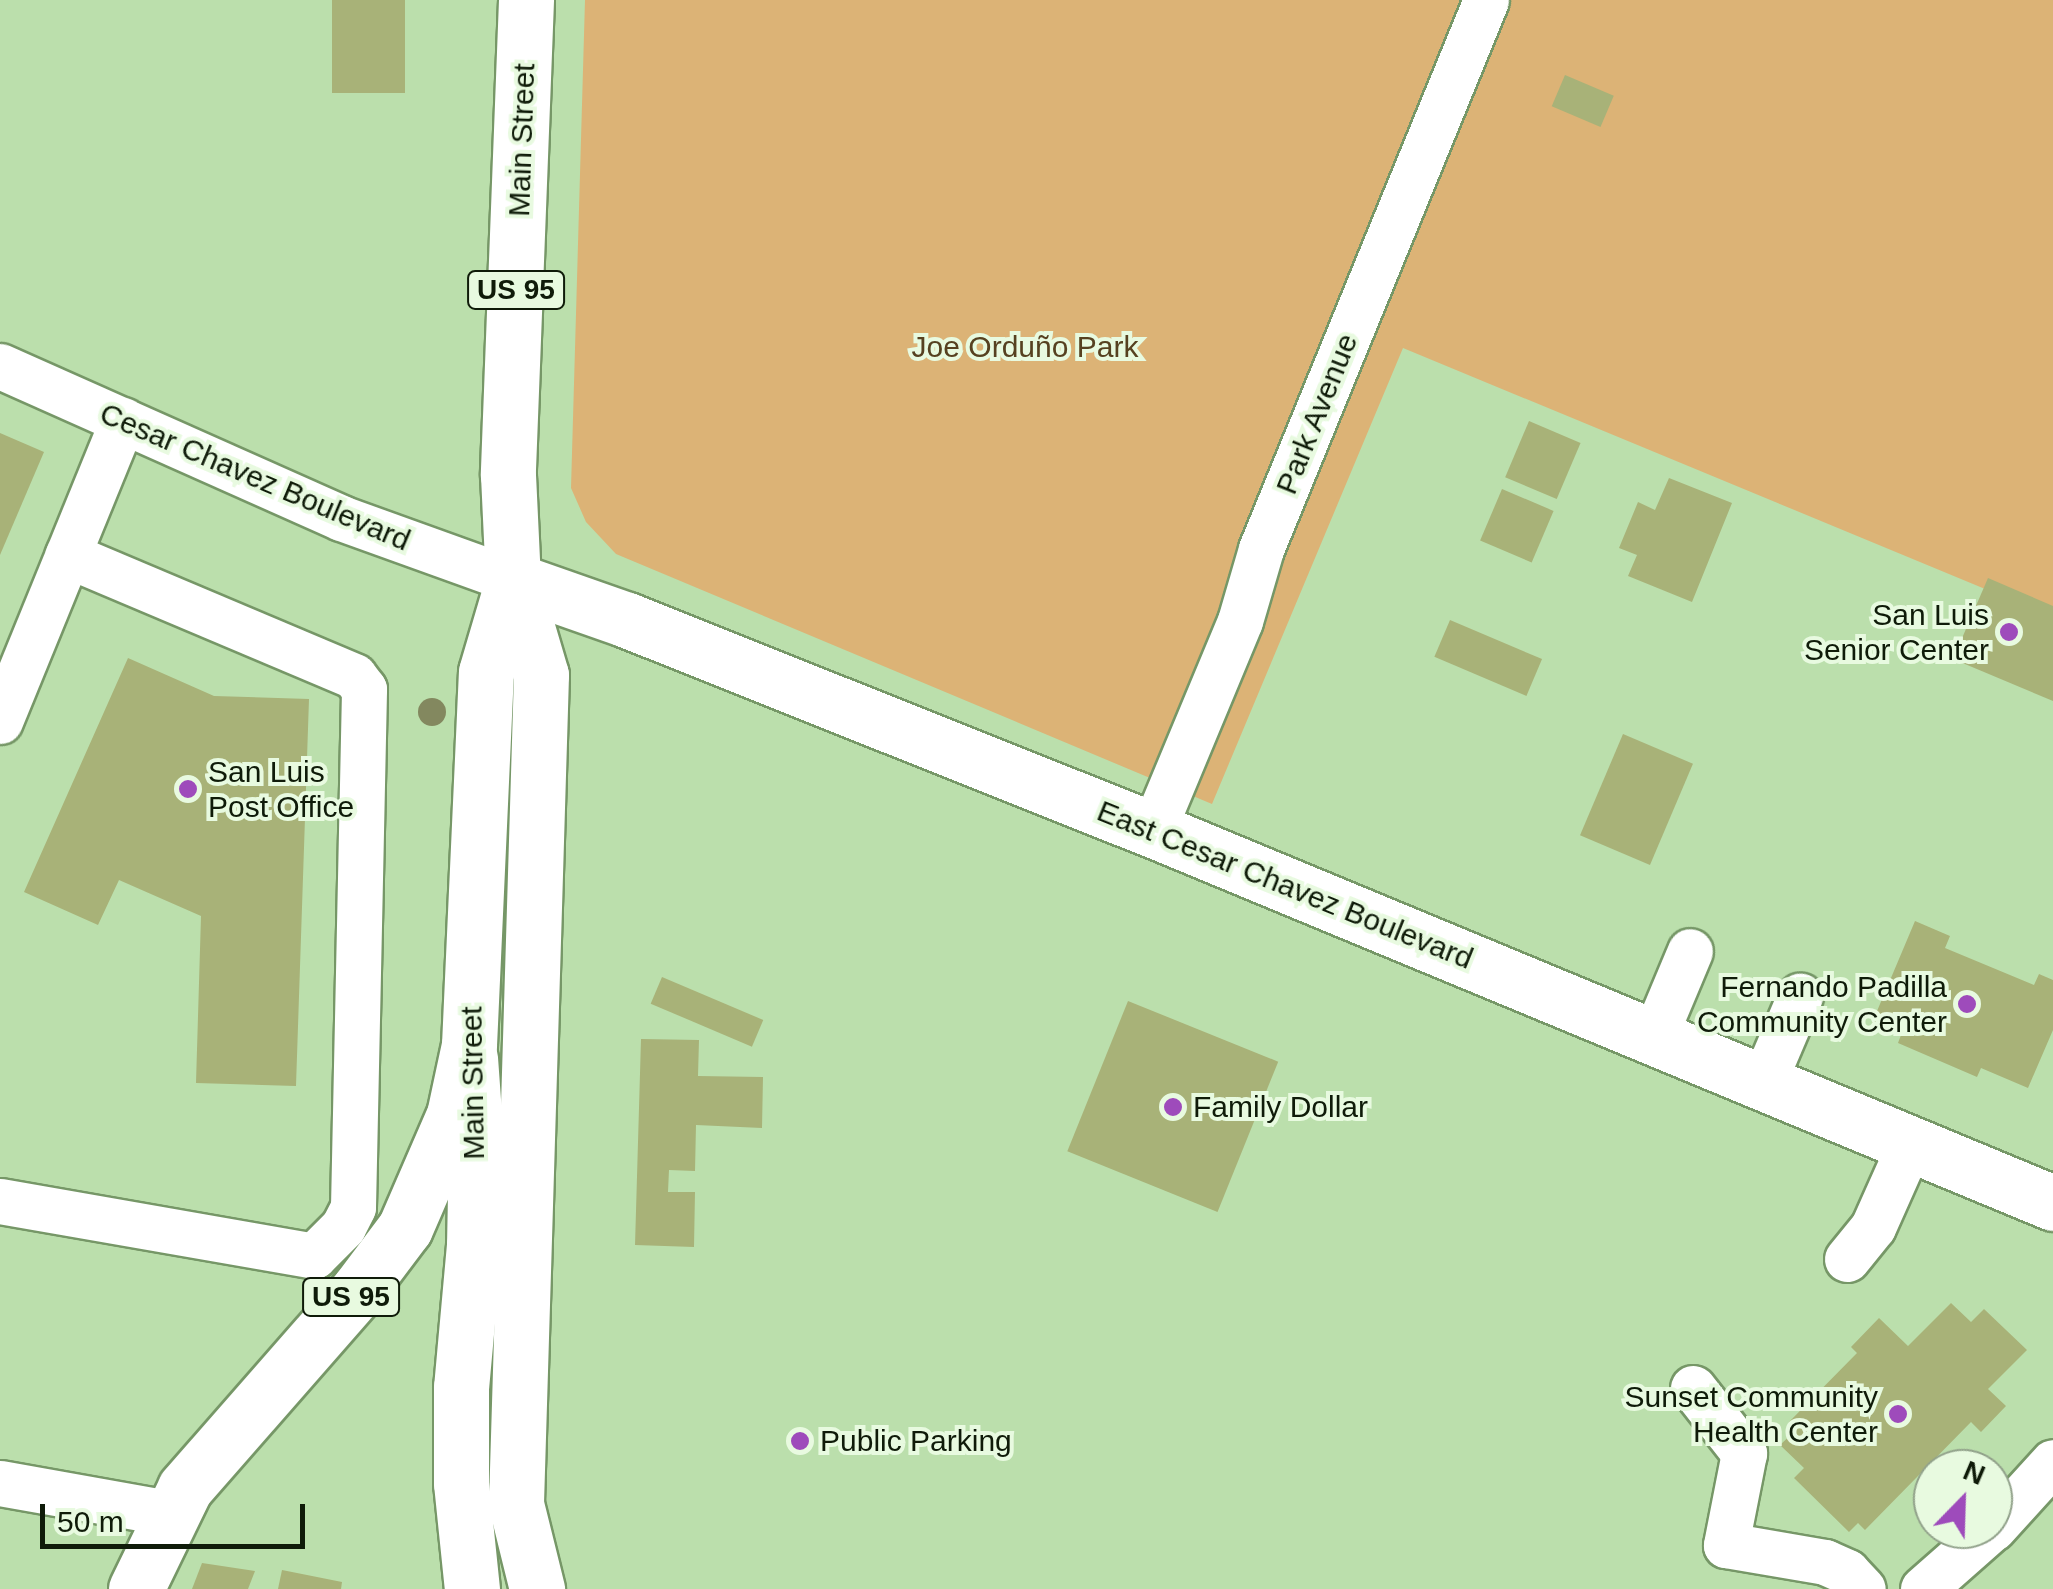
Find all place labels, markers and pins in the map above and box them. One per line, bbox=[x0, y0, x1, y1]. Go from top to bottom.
place label: San Luis Senior Center bbox=[1804, 597, 1989, 668]
marker: San Luis Senior Center bbox=[1998, 621, 2020, 643]
place label: San Luis Post Office bbox=[208, 754, 354, 824]
marker: San Luis Post Office bbox=[177, 778, 199, 800]
place label: Fernando Padilla Community Center bbox=[1697, 969, 1947, 1040]
marker: Fernando Padilla Community Center bbox=[1956, 993, 1978, 1015]
place label: Family Dollar bbox=[1193, 1089, 1368, 1125]
marker: Family Dollar bbox=[1162, 1096, 1184, 1118]
place label: Sunset Community Health Center bbox=[1625, 1379, 1878, 1450]
marker: Sunset Community Health Center bbox=[1887, 1403, 1909, 1425]
place label: Public Parking bbox=[820, 1423, 1012, 1459]
marker: Public Parking bbox=[789, 1430, 811, 1452]

